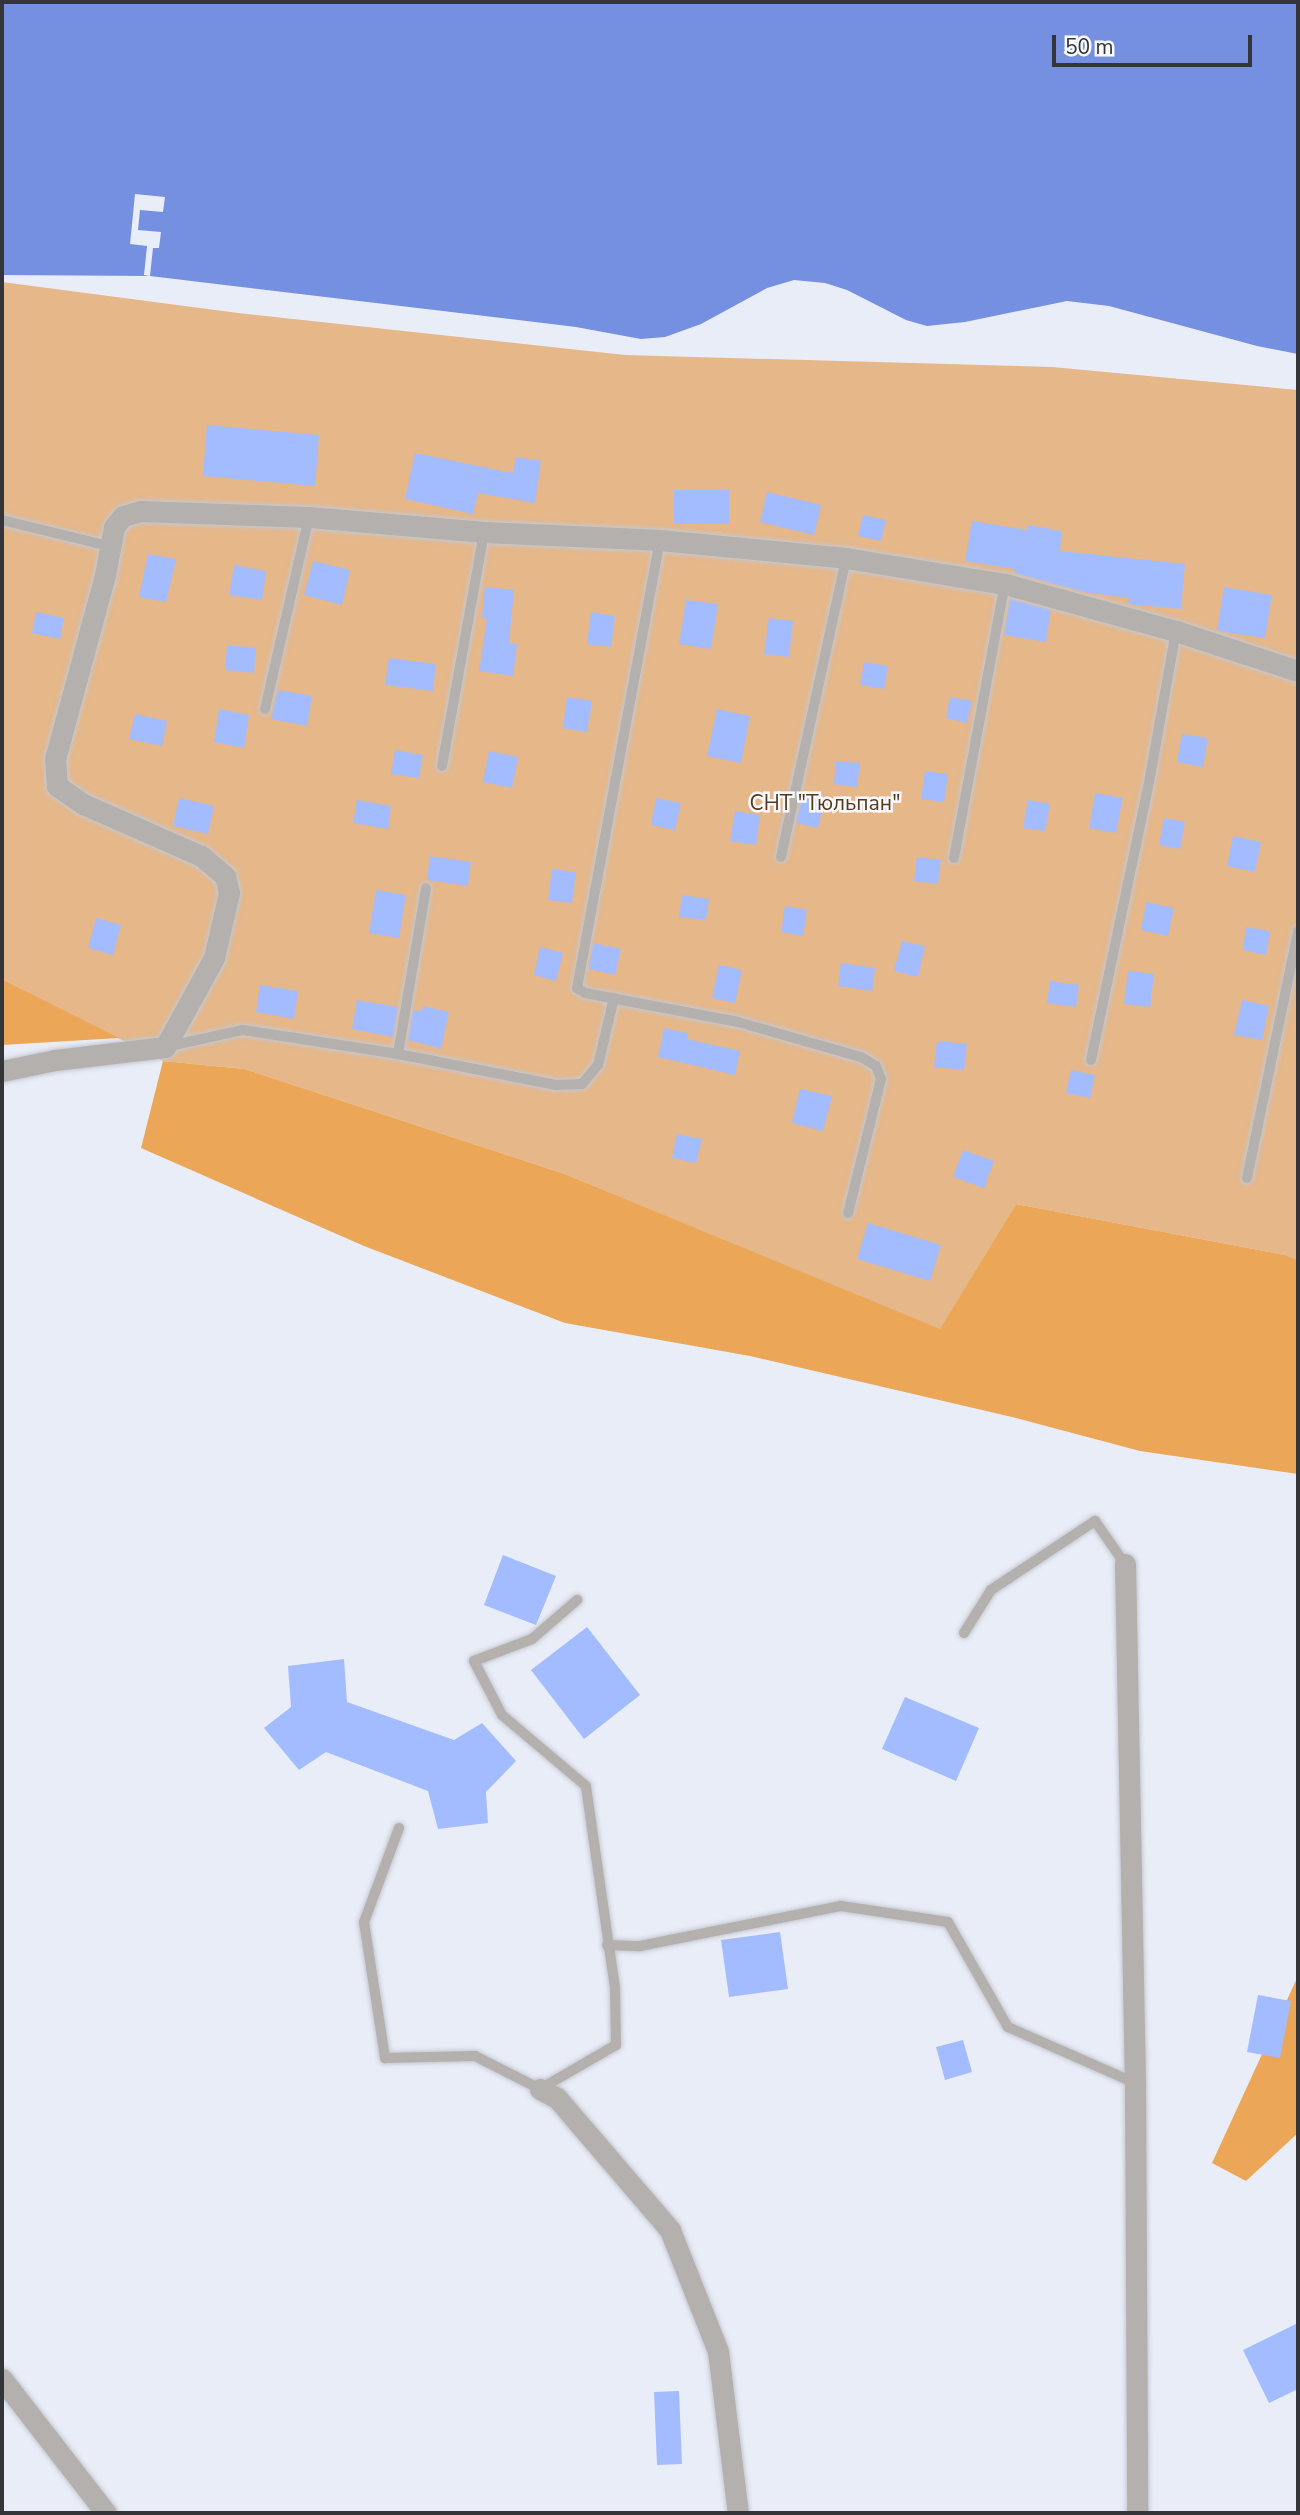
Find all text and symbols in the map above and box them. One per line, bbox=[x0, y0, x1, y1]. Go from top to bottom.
scale bar bbox=[1055, 21, 1254, 65]
text: 50 m bbox=[1065, 33, 1114, 61]
park label: СНТ "Тюльпан" bbox=[750, 790, 900, 816]

